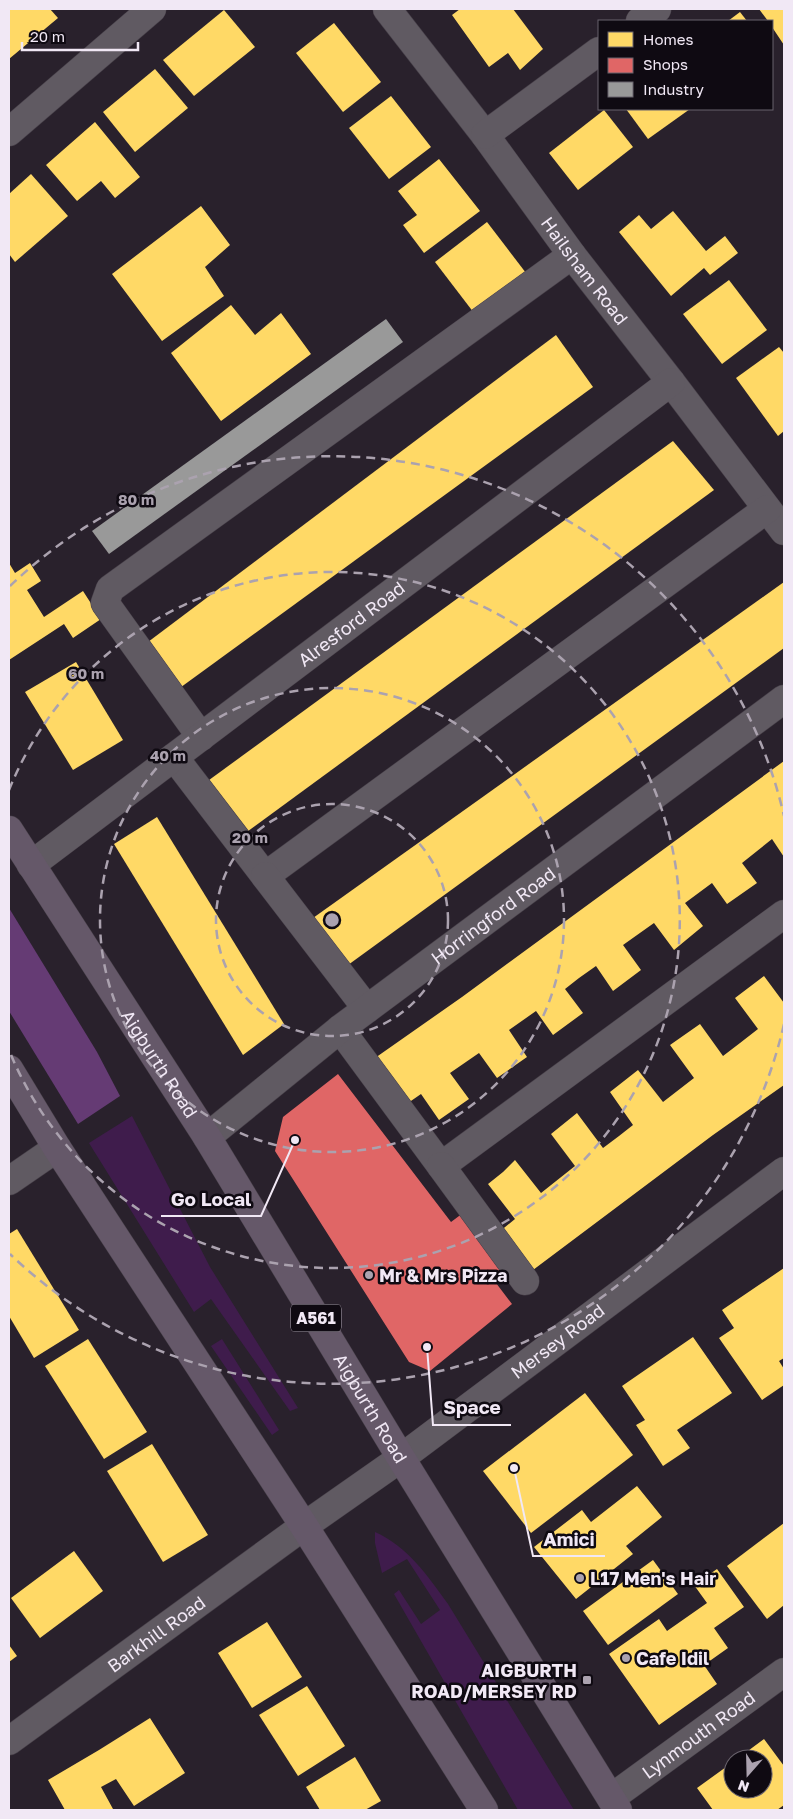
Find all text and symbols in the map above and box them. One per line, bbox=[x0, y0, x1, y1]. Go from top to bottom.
scale bar bbox=[22, 20, 139, 52]
legend bbox=[598, 20, 773, 110]
text: 20 m bbox=[30, 27, 65, 45]
text: Homes bbox=[643, 30, 693, 48]
text: Shops bbox=[643, 55, 688, 73]
text: Industry bbox=[643, 80, 704, 98]
street label: Hailsham Road bbox=[537, 212, 633, 329]
text: 80 m bbox=[118, 490, 154, 508]
street label: Alresford Road bbox=[293, 576, 409, 671]
text: 60 m bbox=[68, 664, 104, 682]
text: 40 m bbox=[150, 746, 186, 764]
text: 20 m bbox=[232, 828, 268, 846]
street label: Horringford Road bbox=[427, 862, 560, 969]
centre of rings bbox=[323, 911, 341, 929]
street label: Aigburth Road bbox=[117, 1005, 203, 1122]
callout: Go Local bbox=[161, 1182, 261, 1216]
text: Go Local bbox=[171, 1187, 251, 1210]
place label: Mr & Mrs Pizza bbox=[379, 1264, 507, 1286]
marker: Mr & Mrs Pizza bbox=[363, 1269, 375, 1281]
street label: Mersey Road bbox=[506, 1299, 609, 1383]
road number: A561 bbox=[291, 1305, 341, 1332]
street label: Aigburth Road bbox=[329, 1349, 412, 1467]
callout: Space bbox=[433, 1391, 511, 1425]
text: Space bbox=[443, 1395, 501, 1418]
callout: Amici bbox=[533, 1522, 605, 1556]
text: Amici bbox=[543, 1527, 595, 1550]
place label: L17 Men's Hair bbox=[590, 1567, 716, 1589]
marker: L17 Men's Hair bbox=[574, 1572, 586, 1584]
street label: Barkhill Road bbox=[103, 1591, 209, 1677]
place label: Cafe Idil bbox=[636, 1647, 709, 1669]
marker: Cafe Idil bbox=[620, 1652, 632, 1664]
place label: AIGBURTH ROAD/MERSEY RD bbox=[411, 1659, 577, 1702]
marker: AIGBURTH ROAD/MERSEY RD bbox=[581, 1674, 593, 1686]
street label: Lynmouth Road bbox=[637, 1686, 759, 1783]
north arrow bbox=[723, 1749, 773, 1799]
text: N bbox=[735, 1777, 751, 1796]

